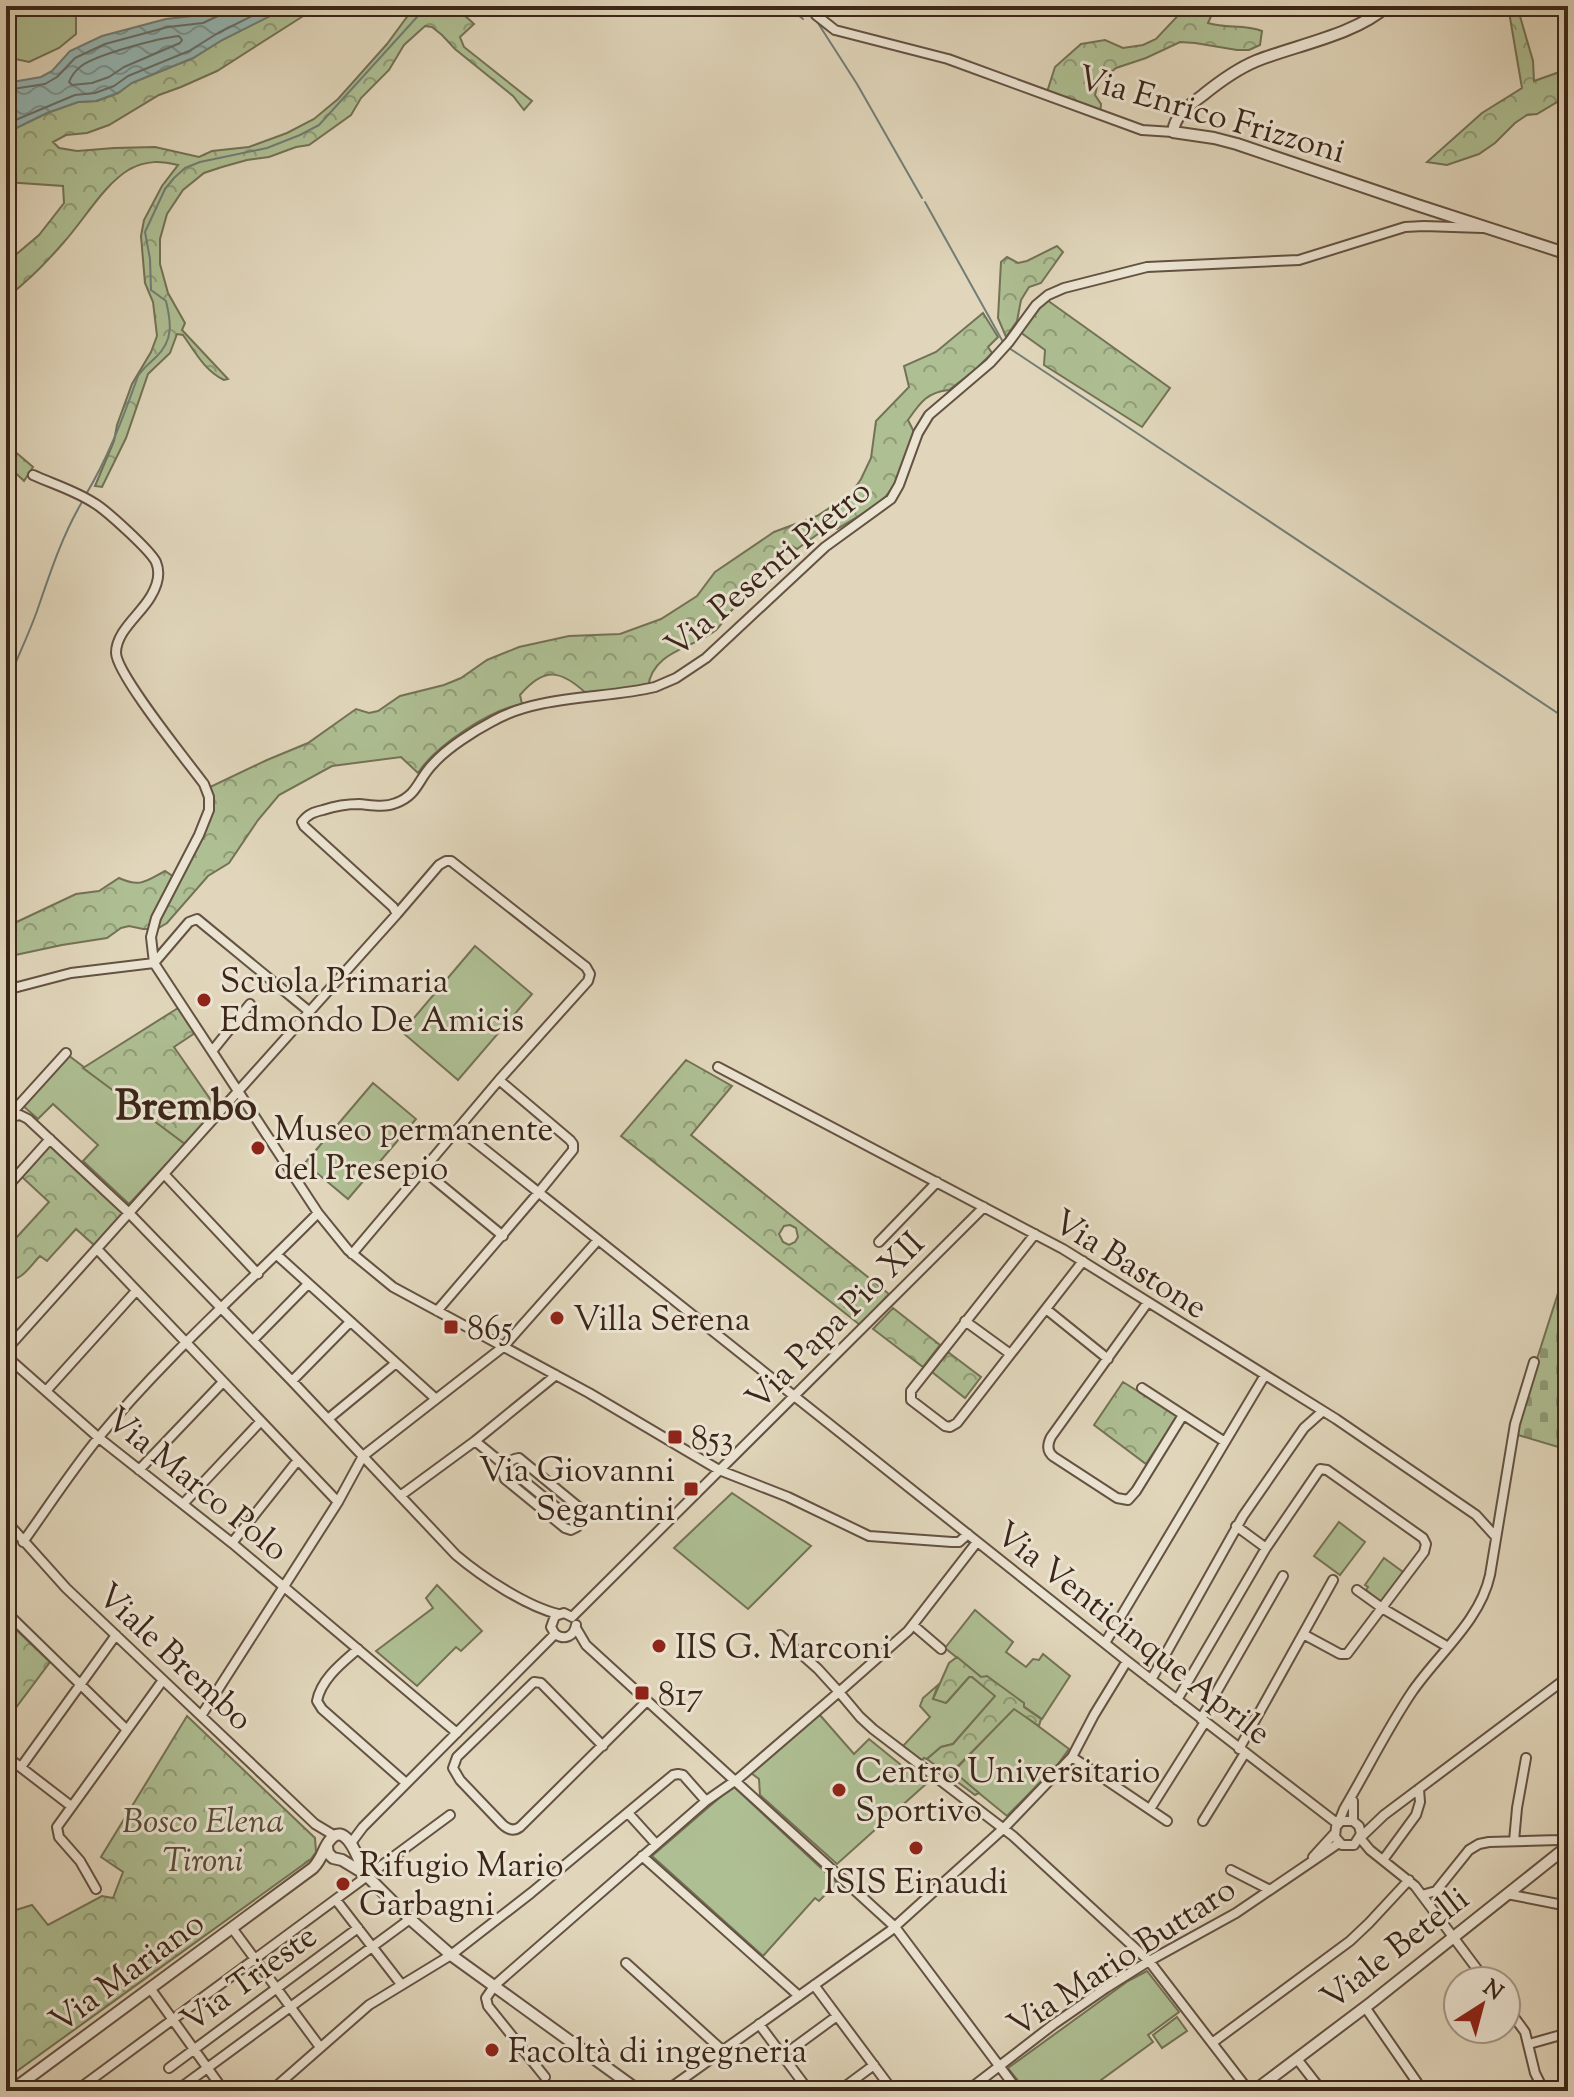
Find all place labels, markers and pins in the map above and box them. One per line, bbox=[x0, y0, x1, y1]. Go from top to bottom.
place label: Scuola Primaria Edmondo De Amicis bbox=[220, 959, 524, 1047]
marker: Scuola Primaria Edmondo De Amicis bbox=[195, 991, 213, 1009]
place label: Museo permanente del Presepio bbox=[274, 1107, 553, 1195]
marker: Museo permanente del Presepio bbox=[249, 1139, 267, 1157]
place label: Villa Serena bbox=[573, 1297, 750, 1346]
place label: 865 bbox=[467, 1306, 513, 1355]
marker: Villa Serena bbox=[548, 1309, 566, 1327]
marker: 865 bbox=[442, 1318, 460, 1336]
place label: 853 bbox=[691, 1416, 733, 1465]
marker: 853 bbox=[666, 1428, 684, 1446]
place label: Via Giovanni Segantini bbox=[479, 1448, 675, 1536]
marker: Via Giovanni Segantini bbox=[682, 1480, 700, 1498]
place label: IIS G. Marconi bbox=[675, 1625, 891, 1674]
marker: IIS G. Marconi bbox=[650, 1637, 668, 1655]
place label: 817 bbox=[658, 1672, 704, 1721]
marker: 817 bbox=[633, 1684, 651, 1702]
place label: Centro Universitario Sportivo bbox=[855, 1749, 1160, 1837]
marker: Centro Universitario Sportivo bbox=[830, 1781, 848, 1799]
marker: ISIS Einaudi bbox=[907, 1839, 925, 1857]
place label: Rifugio Mario Garbagni bbox=[359, 1843, 564, 1931]
place label: ISIS Einaudi bbox=[824, 1860, 1008, 1909]
marker: Rifugio Mario Garbagni bbox=[334, 1875, 352, 1893]
place label: Facoltà di ingegneria bbox=[508, 2029, 807, 2078]
marker: Facoltà di ingegneria bbox=[483, 2041, 501, 2059]

